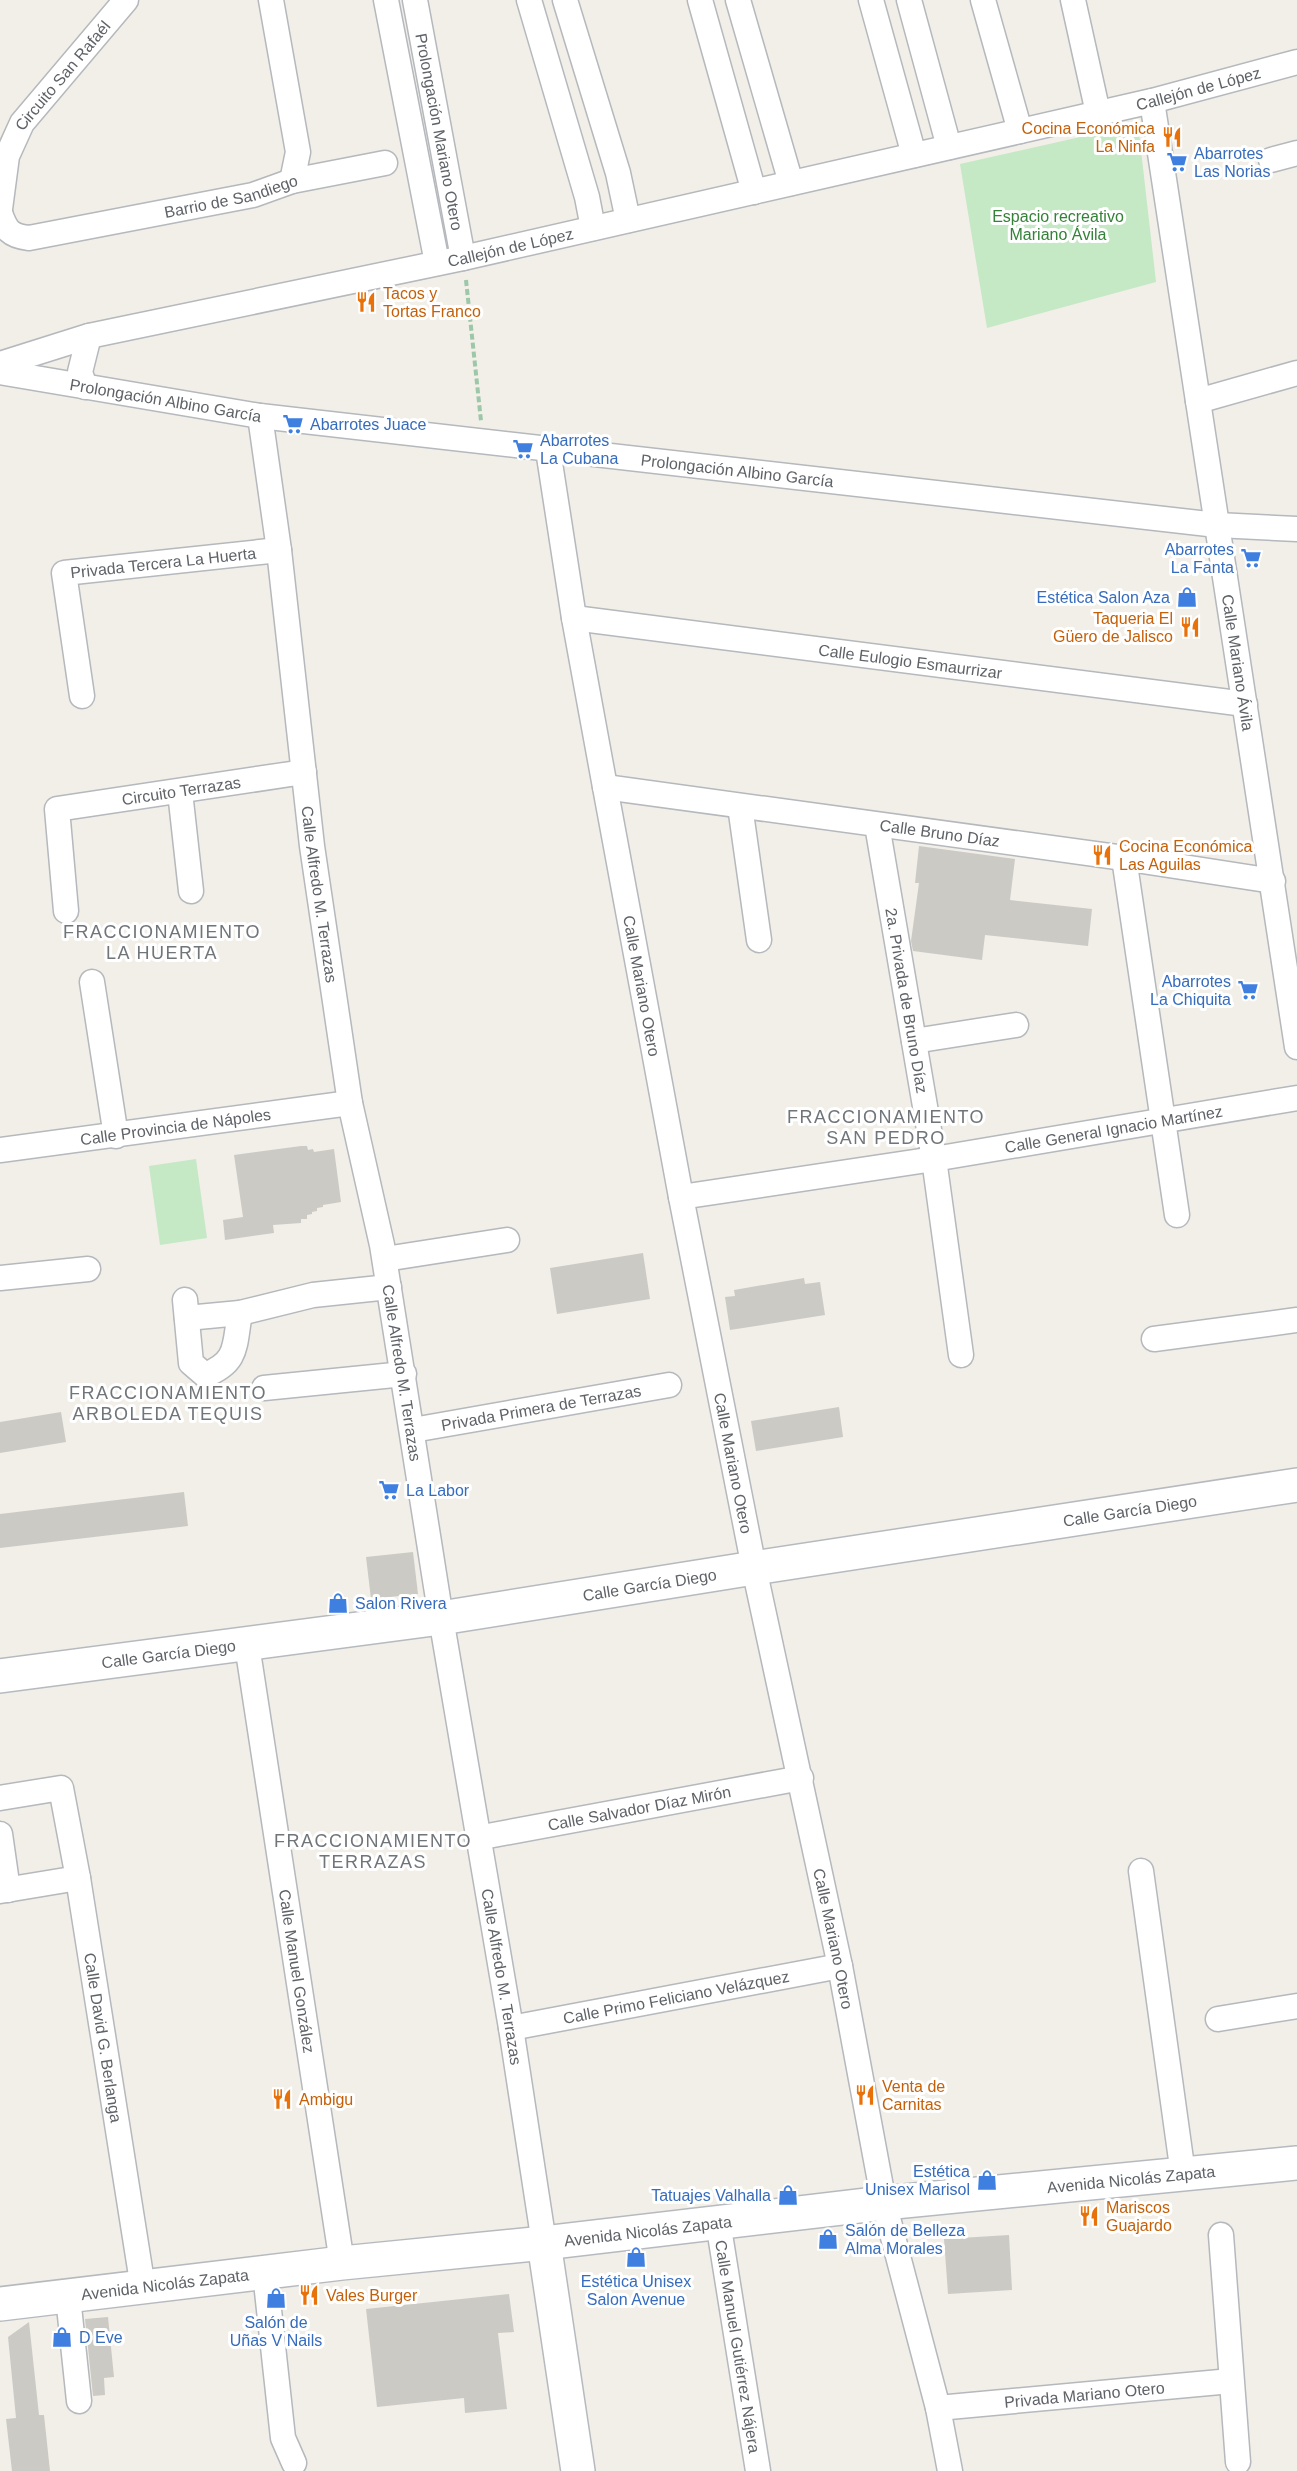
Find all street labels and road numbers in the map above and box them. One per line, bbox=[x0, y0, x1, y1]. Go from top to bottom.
street label: Circuito San Rafaél bbox=[12, 18, 114, 133]
street label: Prolongación Mariano Otero bbox=[412, 32, 466, 232]
street label: Callejón de López bbox=[1135, 64, 1263, 113]
street label: Barrio de Sandiego bbox=[163, 172, 299, 221]
street label: Callejón de López bbox=[446, 225, 575, 270]
street label: Prolongación Albino García bbox=[68, 376, 263, 425]
street label: Prolongación Albino García bbox=[640, 451, 835, 490]
street label: Privada Tercera La Huerta bbox=[70, 545, 257, 581]
street label: Calle Mariano Ávila bbox=[1219, 593, 1256, 732]
street label: Calle Eulogio Esmaurrizar bbox=[817, 641, 1004, 682]
street label: Circuito Terrazas bbox=[121, 774, 242, 808]
street label: Calle Alfredo M. Terrazas bbox=[299, 805, 340, 984]
street label: Calle Bruno Díaz bbox=[879, 817, 1001, 850]
street label: 2a. Privada de Bruno Díaz bbox=[882, 907, 931, 1095]
street label: Calle Mariano Otero bbox=[620, 914, 663, 1058]
street label: Calle General Ignacio Martínez bbox=[1003, 1103, 1224, 1156]
street label: Calle Provincia de Nápoles bbox=[79, 1106, 272, 1148]
street label: Calle Alfredo M. Terrazas bbox=[379, 1283, 424, 1462]
street label: Privada Primera de Terrazas bbox=[440, 1382, 642, 1434]
street label: Calle Mariano Otero bbox=[711, 1391, 755, 1535]
street label: Calle García Diego bbox=[1062, 1492, 1198, 1530]
street label: Calle García Diego bbox=[581, 1566, 718, 1604]
street label: Calle García Diego bbox=[100, 1637, 237, 1672]
street label: Calle Salvador Díaz Mirón bbox=[546, 1783, 732, 1834]
street label: Calle Mariano Otero bbox=[810, 1867, 856, 2011]
street label: Calle Alfredo M. Terrazas bbox=[478, 1887, 525, 2066]
street label: Calle Manuel González bbox=[276, 1888, 318, 2054]
street label: Calle David G. Berlanga bbox=[81, 1952, 125, 2124]
street label: Calle Primo Feliciano Velázquez bbox=[562, 1968, 791, 2027]
street label: Avenida Nicolás Zapata bbox=[1046, 2163, 1216, 2196]
street label: Avenida Nicolás Zapata bbox=[563, 2213, 733, 2250]
street label: Calle Manuel Gutiérrez Nájera bbox=[712, 2239, 763, 2454]
street label: Avenida Nicolás Zapata bbox=[80, 2266, 250, 2303]
street label: Privada Mariano Otero bbox=[1003, 2379, 1165, 2411]

